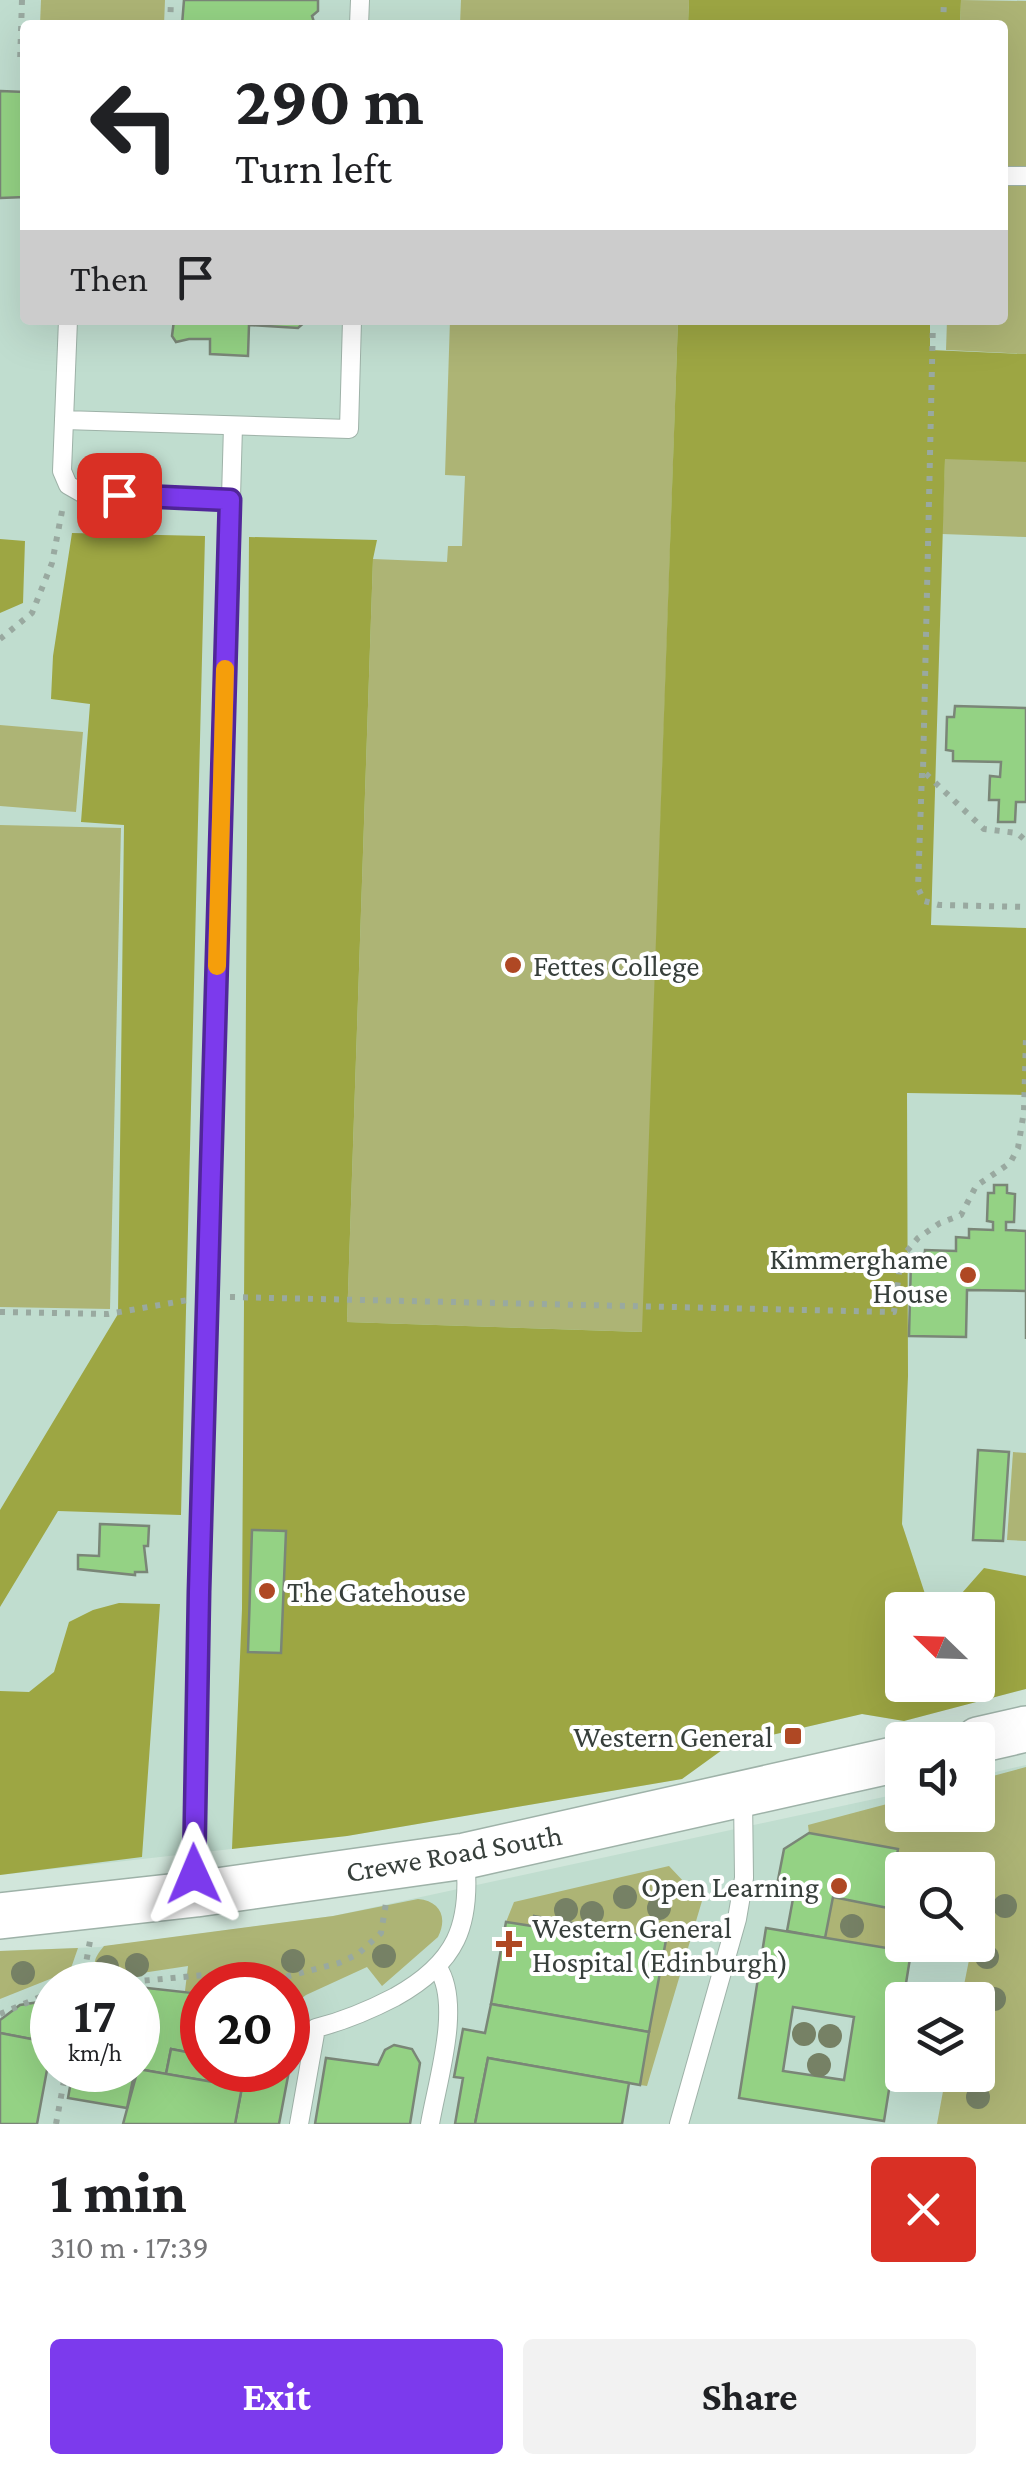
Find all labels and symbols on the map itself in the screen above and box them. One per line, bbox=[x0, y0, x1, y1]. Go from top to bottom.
pin bbox=[77, 453, 162, 538]
place label: Fettes College bbox=[533, 949, 699, 983]
marker: Fettes College bbox=[502, 954, 524, 976]
place label: Kimmerghame House bbox=[770, 1242, 948, 1309]
marker: Kimmerghame House bbox=[957, 1264, 979, 1286]
place label: The Gatehouse bbox=[287, 1575, 466, 1608]
marker: The Gatehouse bbox=[256, 1580, 278, 1602]
north arrow bbox=[885, 1592, 995, 1702]
place label: Western General bbox=[573, 1720, 773, 1753]
marker: Western General bbox=[782, 1725, 804, 1747]
street label: Crewe Road South bbox=[343, 1818, 565, 1888]
position arrow bbox=[142, 1822, 246, 1926]
place label: Open Learning bbox=[641, 1870, 819, 1904]
marker: Open Learning bbox=[828, 1875, 850, 1897]
place label: Western General Hospital (Edinburgh) bbox=[532, 1911, 788, 1979]
marker: Western General Hospital (Edinburgh) bbox=[496, 1931, 522, 1957]
speed limit sign: 20 bbox=[180, 1962, 310, 2092]

